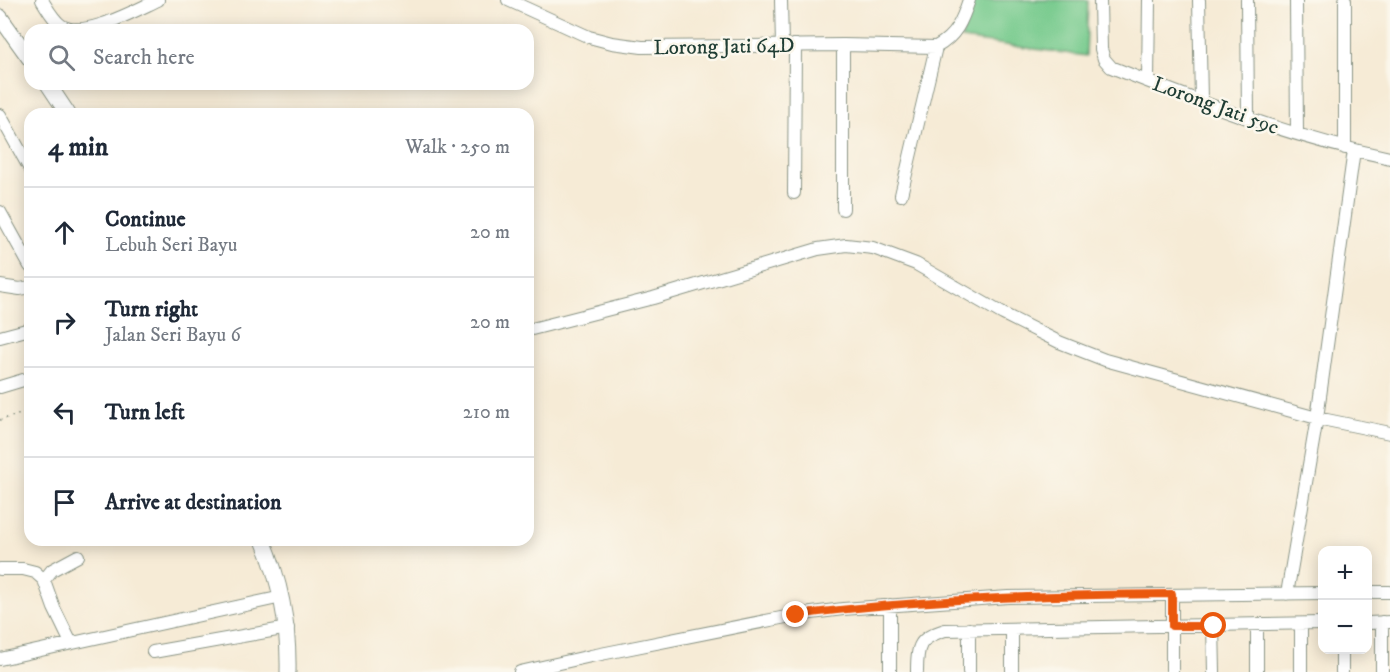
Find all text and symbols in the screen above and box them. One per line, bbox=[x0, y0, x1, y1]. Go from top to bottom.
search box bbox=[24, 24, 534, 90]
street label: Lorong Jati 64D bbox=[653, 33, 795, 61]
icon: search bbox=[45, 41, 78, 74]
text: Search here bbox=[93, 44, 195, 71]
street label: Lorong Jati 59c bbox=[1149, 71, 1282, 141]
text: 4 min bbox=[48, 131, 108, 164]
text: Walk · 250 m bbox=[405, 135, 510, 160]
text: Continue bbox=[105, 206, 186, 233]
icon: ahead bbox=[48, 216, 81, 249]
text: 20 m bbox=[470, 220, 510, 245]
text: Lebuh Seri Bayu bbox=[105, 233, 237, 258]
text: Turn right bbox=[105, 296, 198, 323]
icon: right bbox=[48, 306, 81, 339]
text: 20 m bbox=[470, 310, 510, 335]
text: Jalan Seri Bayu 6 bbox=[105, 323, 241, 348]
icon: left bbox=[48, 396, 81, 429]
text: Turn left bbox=[105, 399, 185, 426]
text: 210 m bbox=[463, 400, 510, 425]
icon: arrive bbox=[48, 486, 81, 519]
text: Arrive at destination bbox=[105, 489, 282, 516]
map controls bbox=[1318, 546, 1372, 654]
button: + bbox=[1318, 546, 1372, 600]
button: − bbox=[1318, 600, 1372, 654]
route end bbox=[782, 601, 808, 627]
route start bbox=[1200, 612, 1226, 638]

